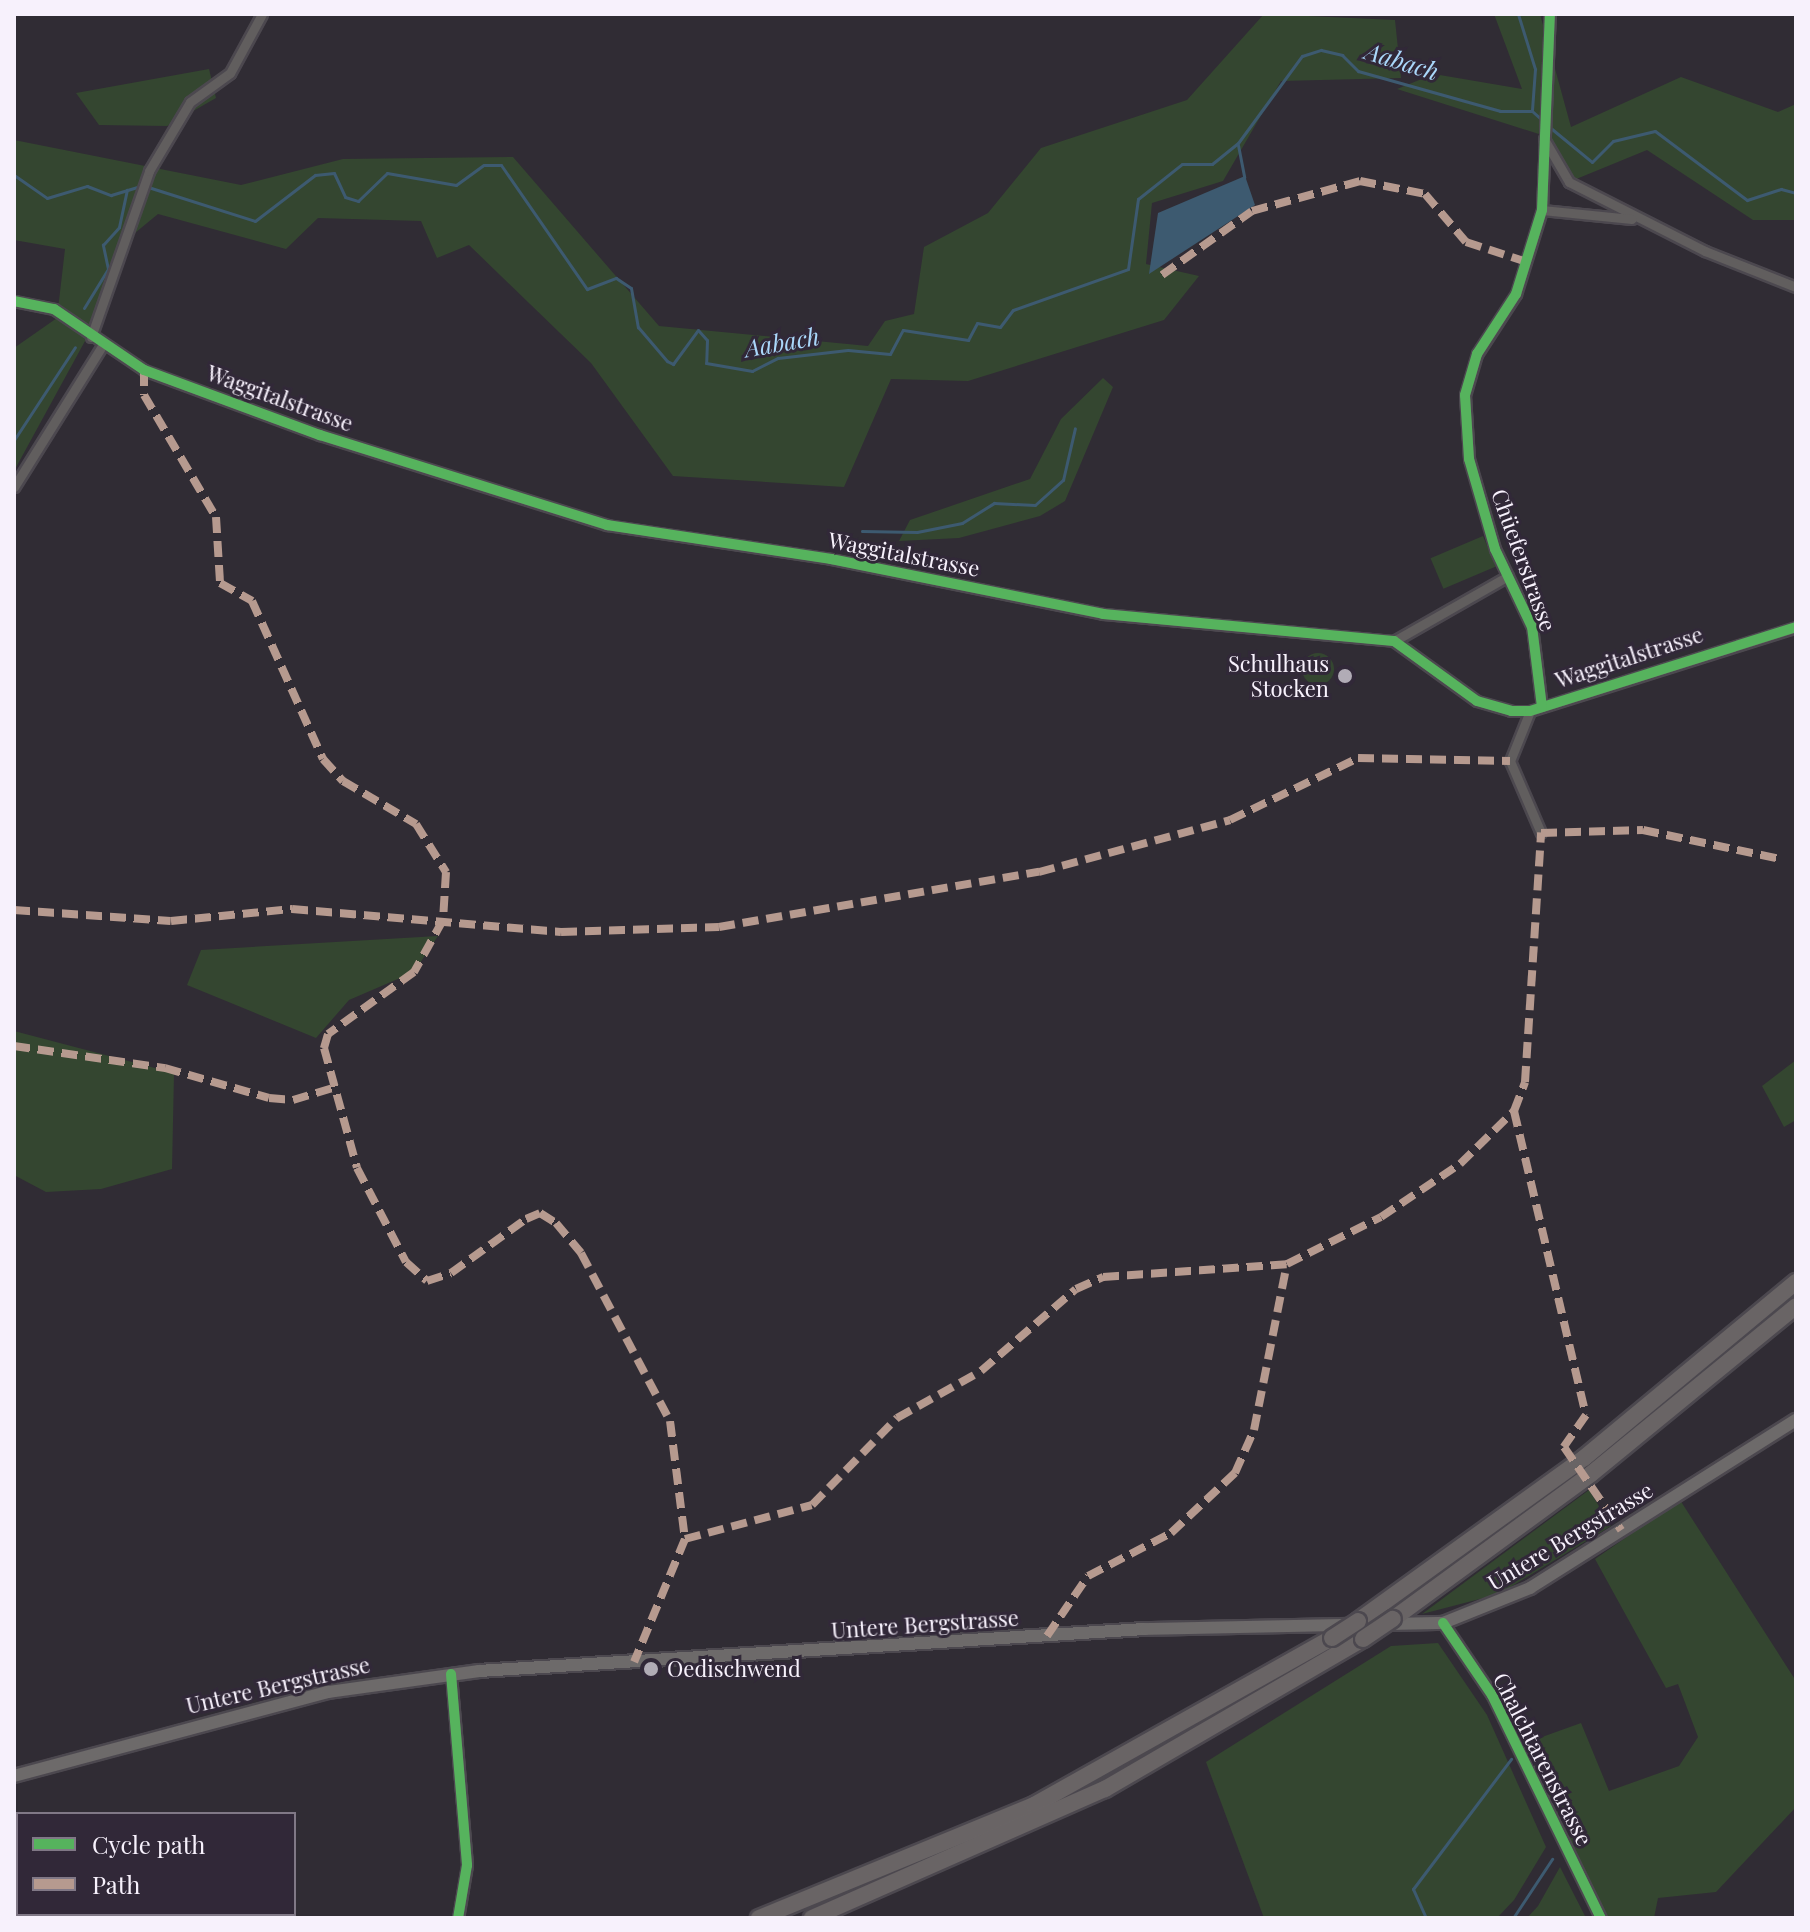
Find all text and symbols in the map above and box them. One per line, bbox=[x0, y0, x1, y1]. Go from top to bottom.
water label: Aabach bbox=[1362, 36, 1442, 86]
water label: Aabach bbox=[742, 321, 822, 363]
street label: Waggitalstrasse bbox=[203, 359, 357, 437]
street label: Chüeferstrasse bbox=[1486, 485, 1562, 635]
street label: Waggitalstrasse bbox=[826, 526, 982, 582]
street label: Waggitalstrasse bbox=[1552, 621, 1706, 693]
place label: Schulhaus Stocken bbox=[1228, 650, 1329, 702]
marker: Schulhaus Stocken bbox=[1336, 667, 1354, 685]
street label: Untere Bergstrasse bbox=[1483, 1476, 1657, 1596]
street label: Untere Bergstrasse bbox=[830, 1604, 1020, 1644]
street label: Untere Bergstrasse bbox=[183, 1651, 373, 1719]
place label: Oedischwend bbox=[667, 1656, 801, 1682]
marker: Oedischwend bbox=[642, 1660, 660, 1678]
street label: Chalchtarenstrasse bbox=[1488, 1668, 1598, 1850]
legend bbox=[16, 1812, 296, 1916]
text: Cycle path bbox=[92, 1828, 205, 1860]
text: Path bbox=[92, 1868, 140, 1900]

